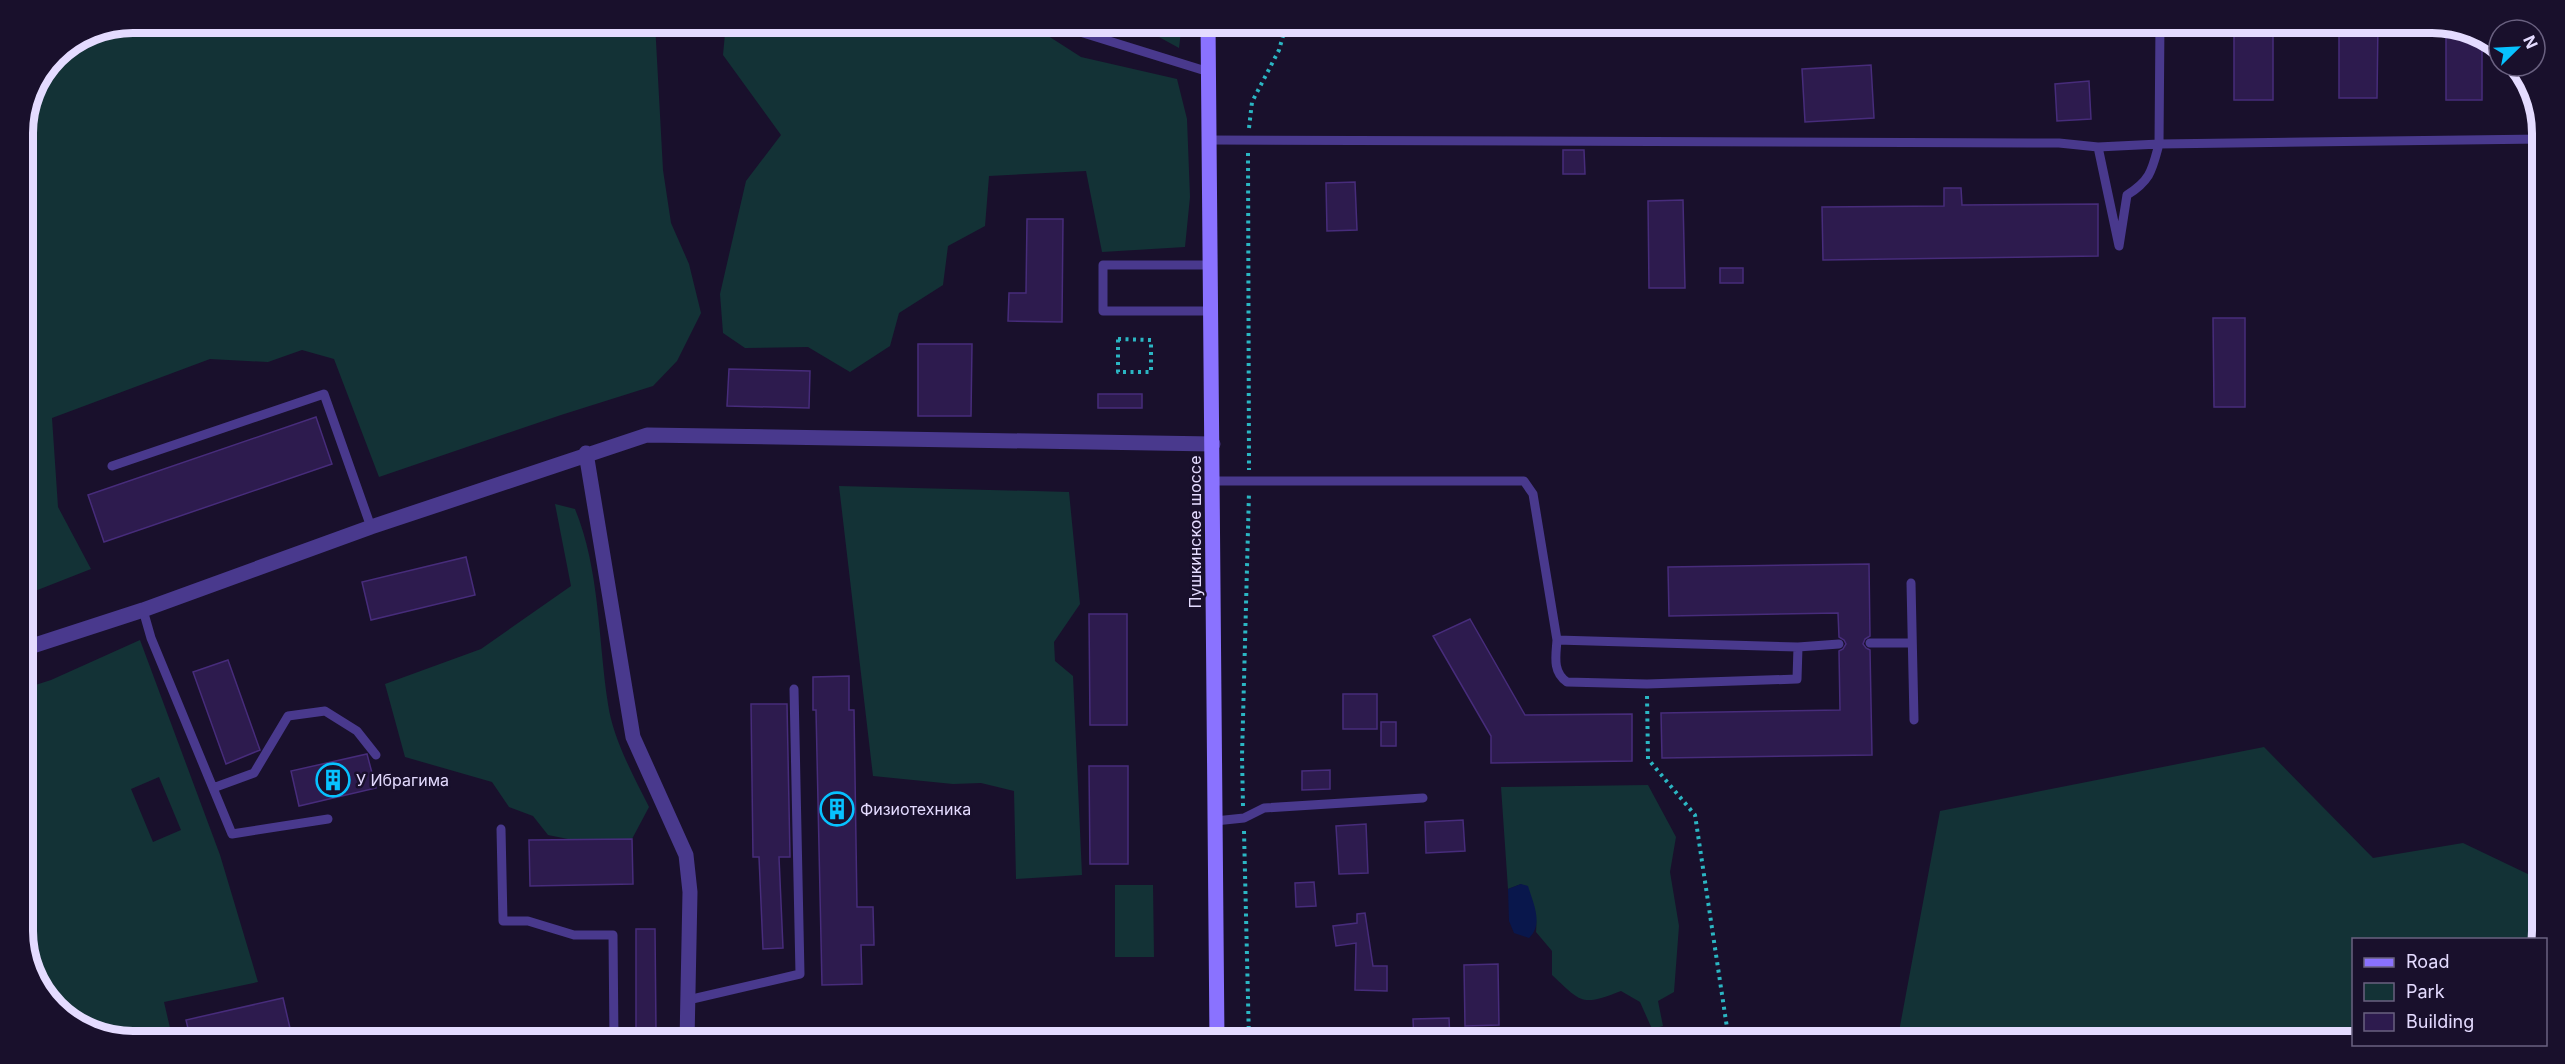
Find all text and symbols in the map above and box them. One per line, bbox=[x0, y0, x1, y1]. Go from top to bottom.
north arrow bbox=[2487, 18, 2547, 78]
text: N bbox=[2519, 32, 2542, 52]
street label: Пушкинское шоссе bbox=[1185, 456, 1205, 608]
building icon: У Ибрагима bbox=[315, 762, 351, 798]
place label: У Ибрагима bbox=[356, 770, 449, 790]
building icon: Физиотехника bbox=[819, 791, 855, 827]
place label: Физиотехника bbox=[860, 799, 971, 819]
legend bbox=[2352, 938, 2547, 1046]
text: Road bbox=[2406, 951, 2449, 972]
text: Park bbox=[2406, 981, 2445, 1002]
text: Building bbox=[2406, 1011, 2474, 1032]

